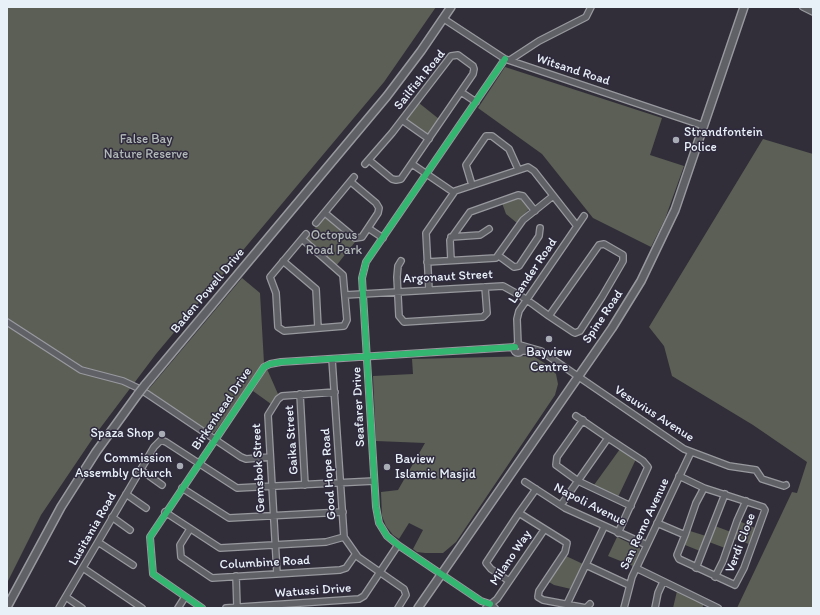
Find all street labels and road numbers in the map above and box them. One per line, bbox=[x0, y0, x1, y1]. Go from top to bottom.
street label: Sailfish Road bbox=[391, 47, 449, 113]
street label: Witsand Road bbox=[534, 51, 612, 89]
street label: Leander Road bbox=[505, 235, 561, 307]
street label: Baden Powell Drive bbox=[168, 245, 248, 337]
street label: Argonaut Street bbox=[403, 267, 493, 287]
street label: Spine Road bbox=[579, 287, 627, 347]
street label: Birkenhead Drive bbox=[189, 365, 255, 453]
street label: Seafarer Drive bbox=[349, 367, 369, 447]
street label: Vesuvius Avenue bbox=[611, 382, 697, 446]
street label: Gaika Street bbox=[282, 405, 302, 475]
street label: Gemsbok Street bbox=[249, 423, 269, 513]
street label: Good Hope Road bbox=[318, 428, 340, 520]
street label: San Remo Avenue bbox=[617, 476, 673, 572]
street label: Napoli Avenue bbox=[551, 480, 629, 530]
street label: Lusitania Road bbox=[66, 489, 120, 569]
street label: Verdi Close bbox=[723, 511, 759, 575]
street label: Milano Way bbox=[487, 527, 535, 589]
street label: Columbine Road bbox=[219, 553, 311, 573]
street label: Watussi Drive bbox=[274, 581, 352, 601]

